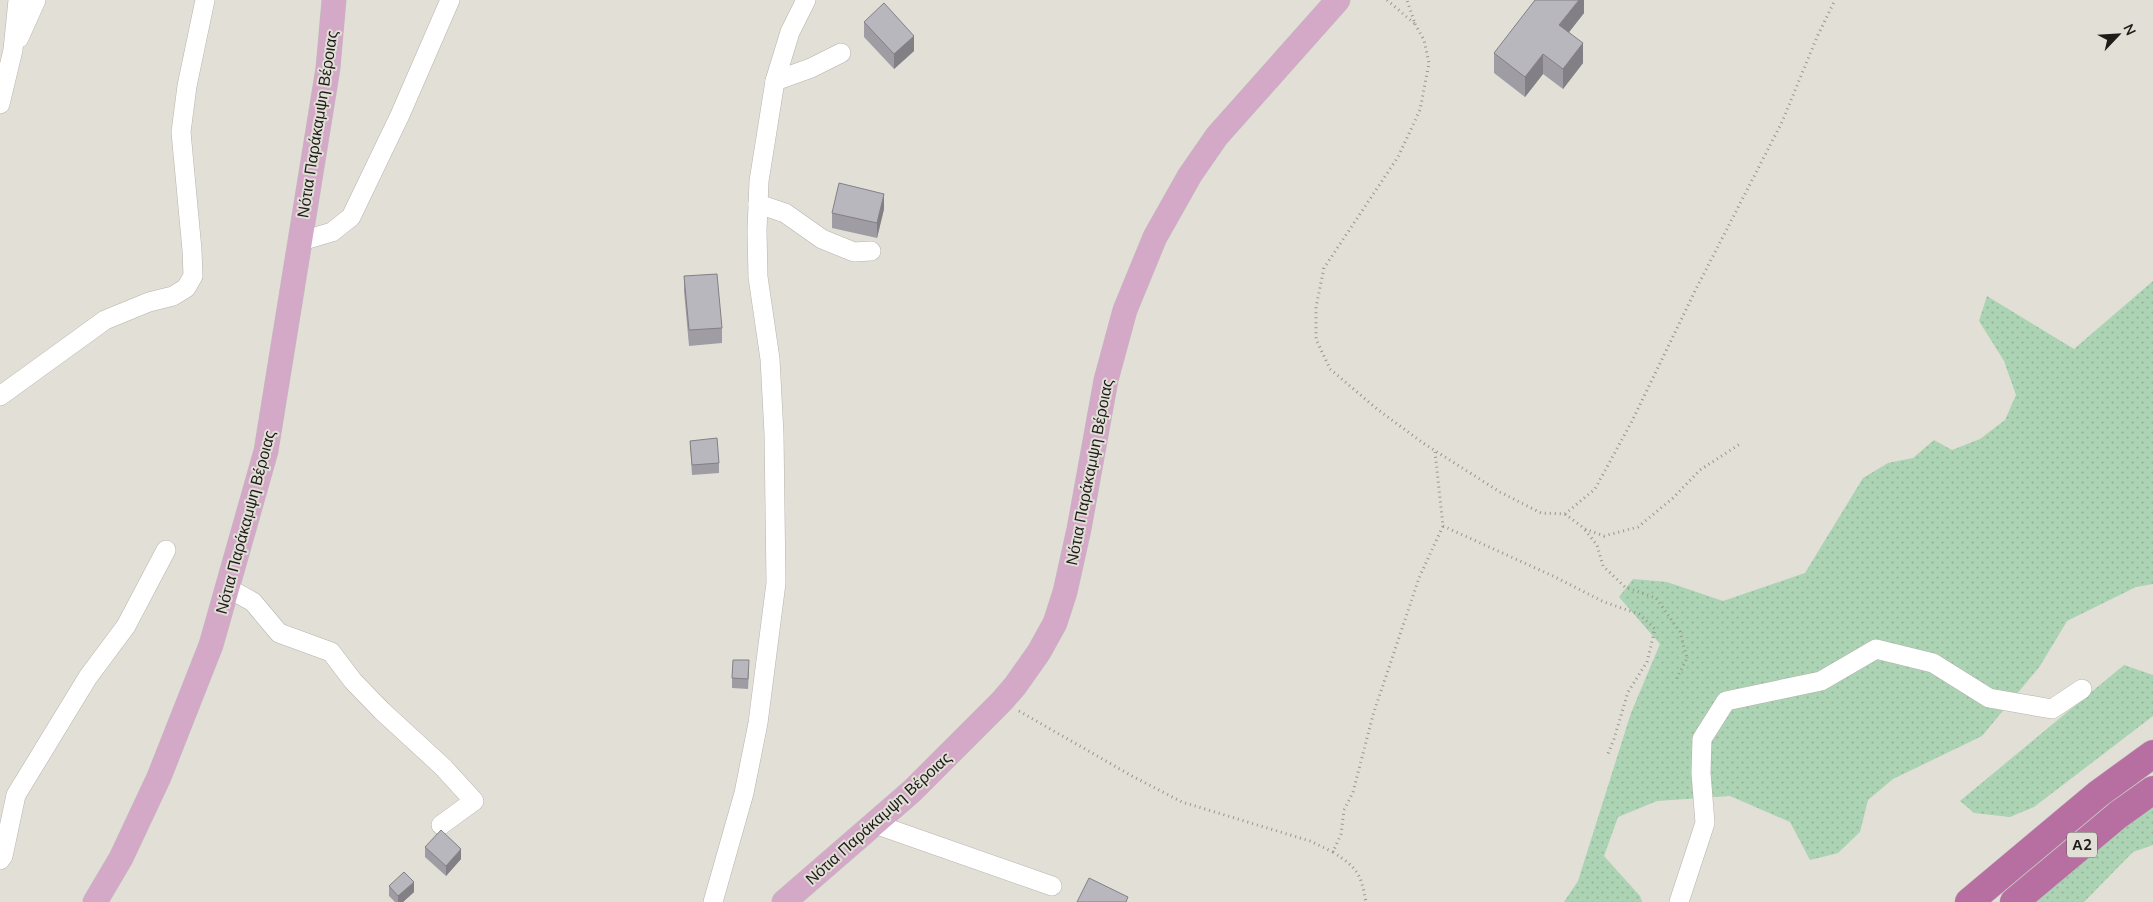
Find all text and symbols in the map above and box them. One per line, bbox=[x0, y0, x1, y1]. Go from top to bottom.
north arrow bbox=[2093, 10, 2143, 60]
text: N bbox=[2119, 21, 2140, 38]
street label: Νότια Παράκαμψη Βέροιας bbox=[292, 29, 344, 219]
street label: Νότια Παράκαμψη Βέροιας bbox=[1061, 377, 1119, 567]
street label: Νότια Παράκαμψη Βέροιας bbox=[211, 428, 281, 617]
street label: Νότια Παράκαμψη Βέροιας bbox=[801, 747, 957, 890]
road number: Α2 bbox=[2067, 832, 2097, 858]

